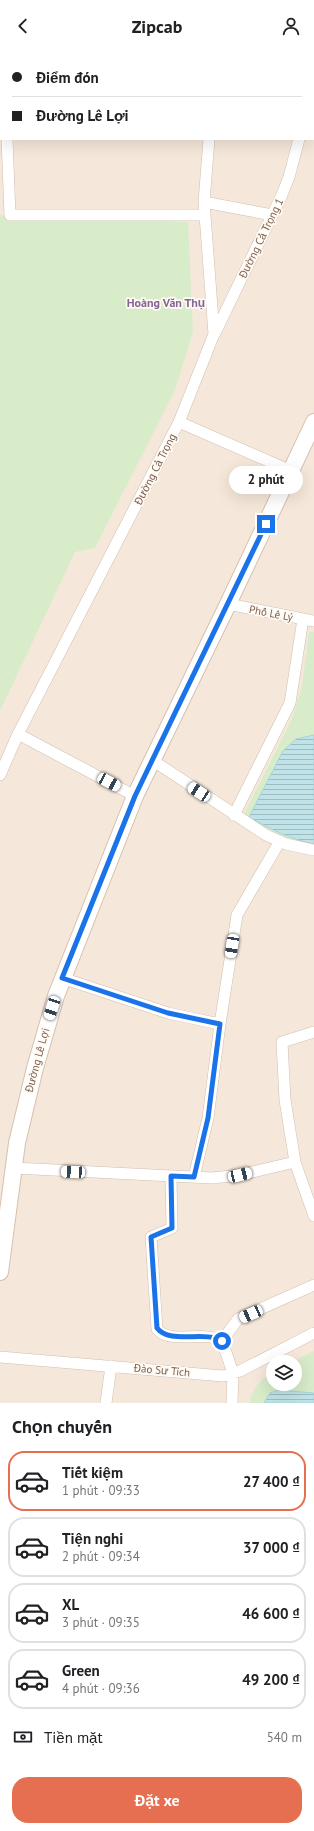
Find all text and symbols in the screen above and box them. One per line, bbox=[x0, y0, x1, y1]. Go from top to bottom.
icon: back bbox=[12, 15, 34, 37]
text: Zipcab bbox=[132, 15, 182, 38]
icon: person bbox=[280, 15, 302, 37]
text: Điểm đón bbox=[36, 68, 99, 87]
text: Đường Lê Lợi bbox=[36, 106, 129, 125]
street label: Đường Cả Trọng 1 bbox=[235, 196, 286, 281]
district label: Hoàng Văn Thụ bbox=[127, 295, 205, 310]
street label: Đường Cả Trọng bbox=[131, 431, 179, 508]
callout: 2 phút bbox=[229, 466, 303, 494]
text: 2 phút bbox=[248, 471, 284, 488]
route end bbox=[257, 515, 275, 533]
street label: Phố Lê Lý bbox=[248, 602, 295, 624]
car bbox=[96, 771, 122, 793]
car bbox=[186, 780, 212, 804]
car bbox=[224, 933, 240, 959]
car bbox=[43, 995, 61, 1021]
street label: Đường Lê Lợi bbox=[21, 1026, 52, 1095]
car bbox=[61, 1165, 85, 1179]
car bbox=[227, 1166, 253, 1184]
car bbox=[238, 1304, 264, 1324]
route start bbox=[213, 1332, 231, 1350]
map controls bbox=[266, 1355, 302, 1391]
button: layers bbox=[266, 1355, 302, 1391]
street label: Đào Sư Tích bbox=[132, 1360, 191, 1379]
text: Chọn chuyến bbox=[12, 1415, 112, 1438]
icon: car bbox=[14, 1463, 50, 1499]
text: Tiết kiệm bbox=[62, 1463, 123, 1482]
text: 27 400 ₫ bbox=[243, 1472, 300, 1491]
text: 1 phút · 09:33 bbox=[62, 1482, 140, 1499]
icon: car bbox=[14, 1529, 50, 1565]
text: Tiện nghi bbox=[62, 1529, 123, 1548]
text: 37 000 ₫ bbox=[243, 1538, 300, 1557]
text: 2 phút · 09:34 bbox=[62, 1548, 140, 1565]
icon: car bbox=[14, 1595, 50, 1631]
text: XL bbox=[62, 1595, 79, 1614]
text: 46 600 ₫ bbox=[242, 1604, 300, 1623]
text: 3 phút · 09:35 bbox=[62, 1614, 140, 1631]
icon: car bbox=[14, 1661, 50, 1697]
text: Green bbox=[62, 1661, 100, 1680]
text: 49 200 ₫ bbox=[242, 1670, 300, 1689]
text: 4 phút · 09:36 bbox=[62, 1680, 140, 1697]
icon: cash bbox=[12, 1726, 34, 1748]
text: Tiền mặt bbox=[44, 1728, 103, 1747]
text: 540 m bbox=[267, 1729, 302, 1746]
button: Đặt xe bbox=[12, 1777, 302, 1823]

